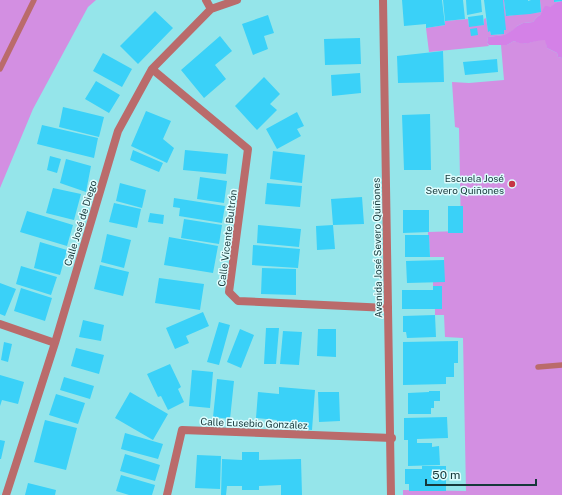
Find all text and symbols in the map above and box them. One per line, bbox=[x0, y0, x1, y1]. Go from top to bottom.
place label: Escuela José Severo Quiñones bbox=[426, 172, 504, 196]
street label: Calle José de Diego bbox=[61, 178, 99, 267]
street label: Avenida José Severo Quiñones bbox=[370, 178, 384, 318]
marker: Escuela José Severo Quiñones bbox=[507, 179, 517, 189]
street label: Calle Vicente Bultrón bbox=[215, 189, 239, 287]
street label: Calle Eusebio González bbox=[200, 415, 308, 431]
scale bar bbox=[426, 461, 536, 487]
text: 50 m bbox=[432, 468, 460, 482]

